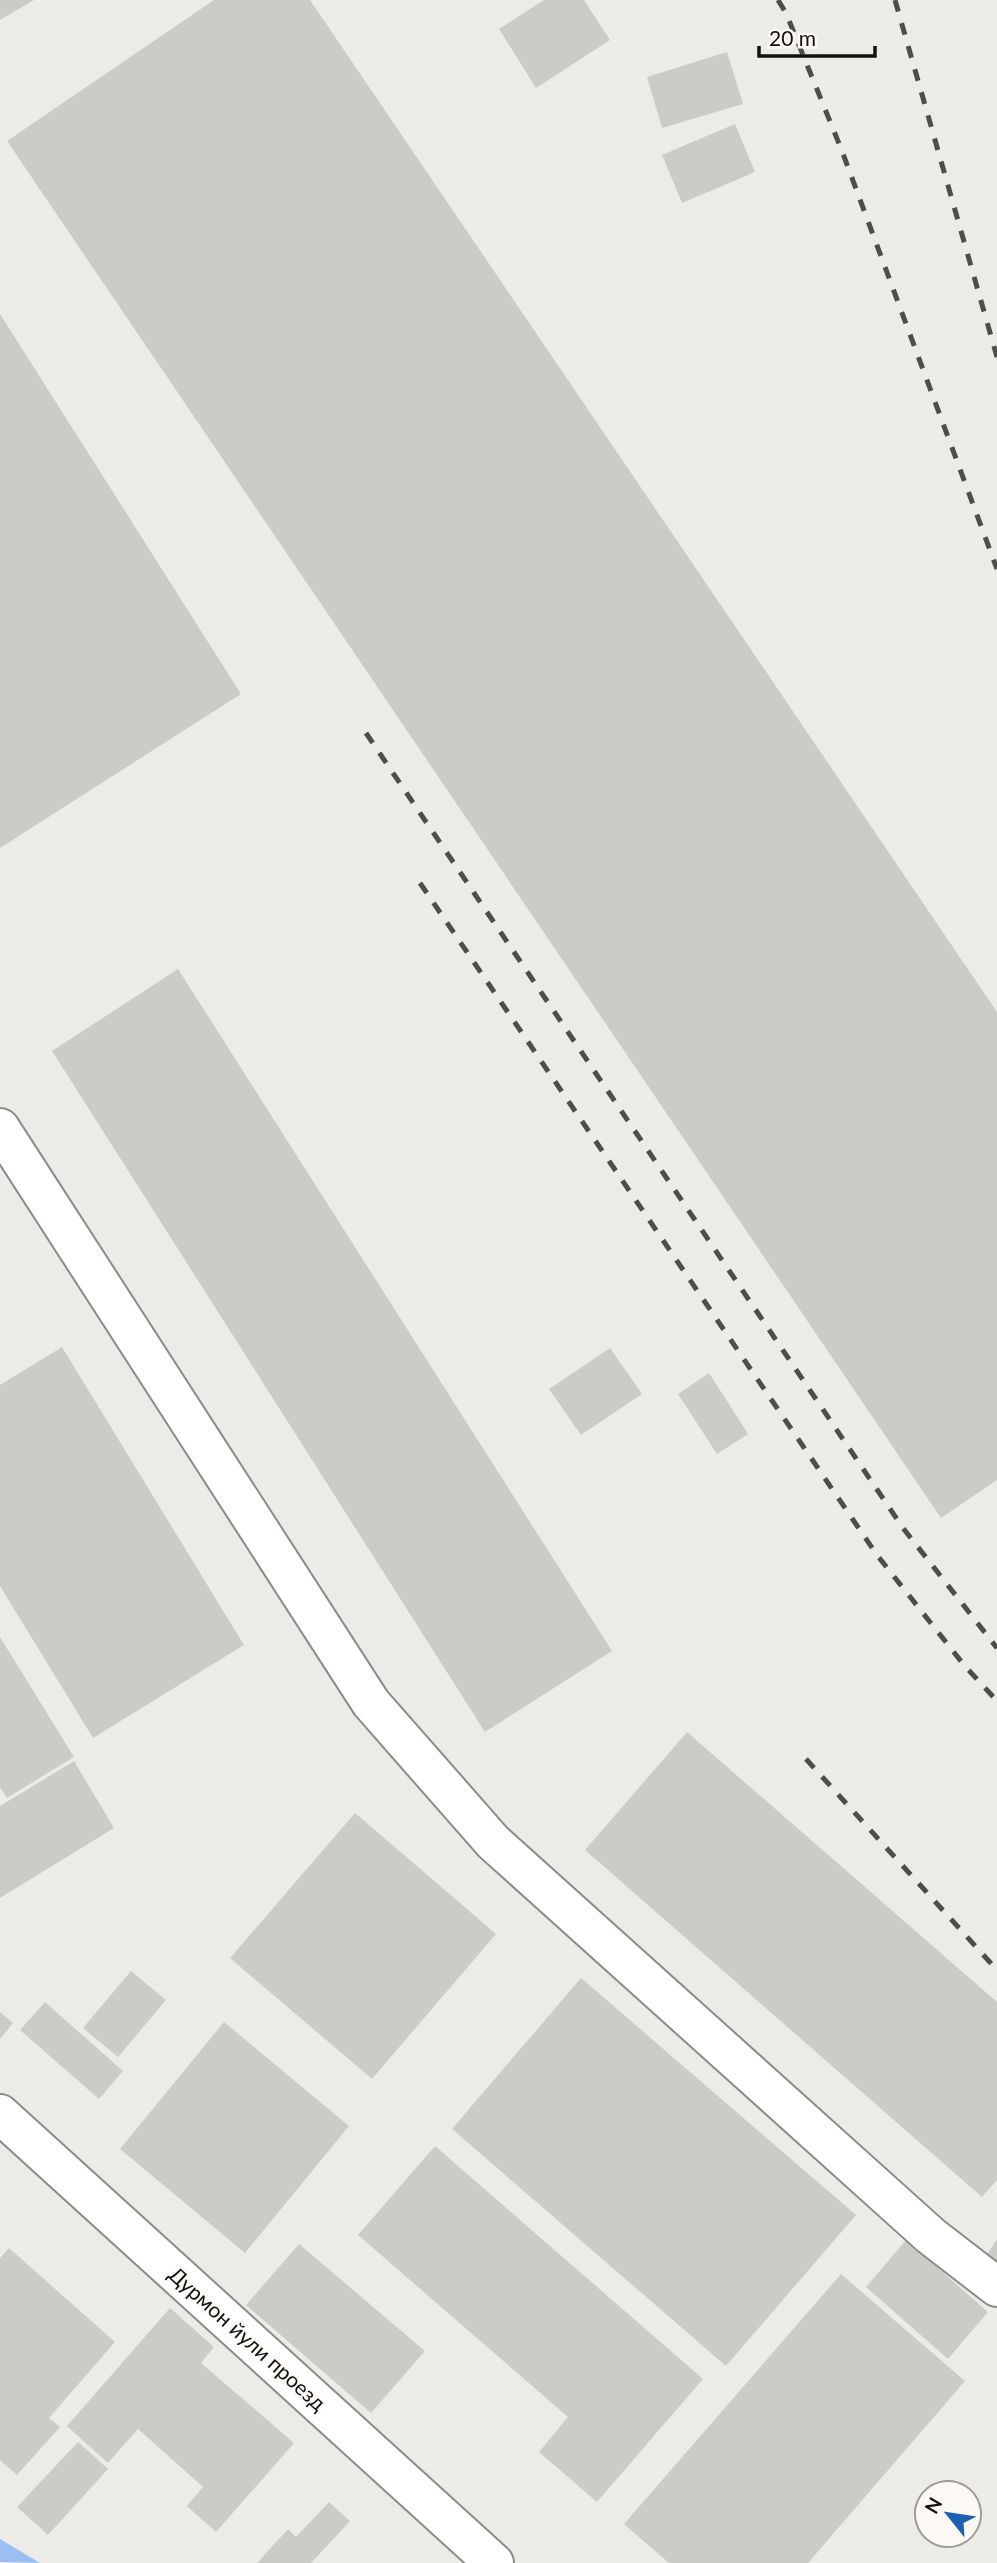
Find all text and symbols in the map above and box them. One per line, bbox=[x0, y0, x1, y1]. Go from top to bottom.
scale bar bbox=[759, 14, 874, 58]
text: 20 m bbox=[769, 25, 816, 50]
street label: Дурмон йули проезд bbox=[164, 2261, 332, 2415]
north arrow bbox=[913, 2479, 983, 2549]
text: N bbox=[919, 2493, 946, 2517]

